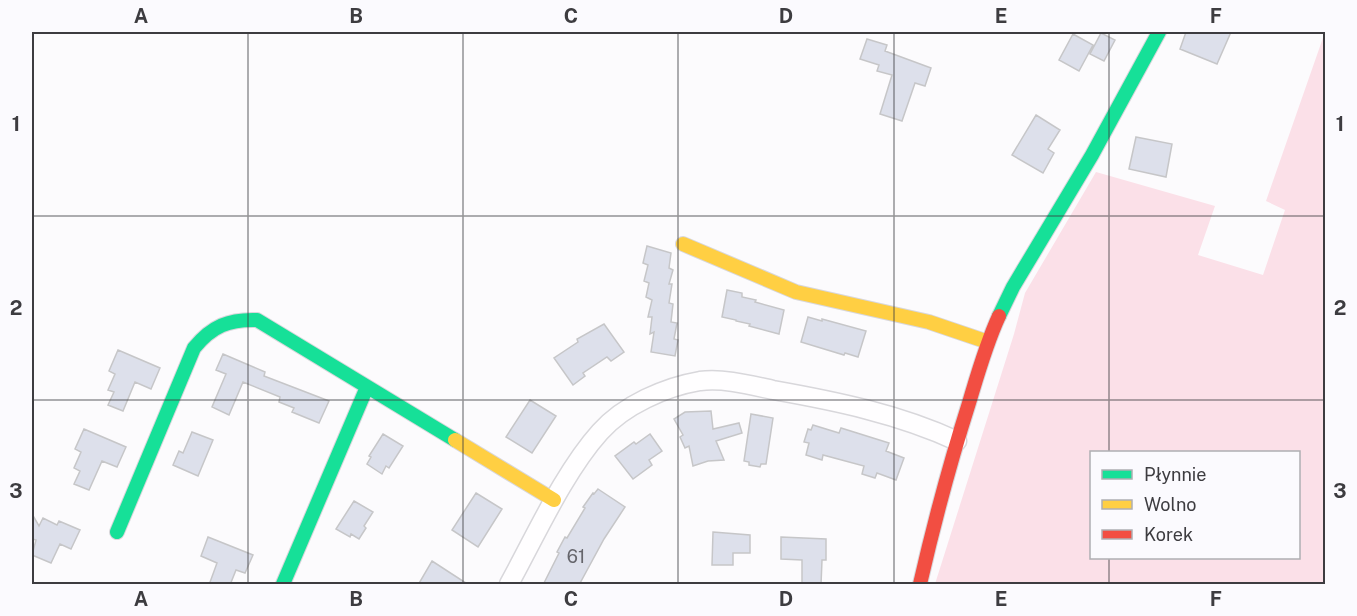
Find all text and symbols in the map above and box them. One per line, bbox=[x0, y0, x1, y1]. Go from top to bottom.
text: A bbox=[134, 4, 148, 28]
text: B bbox=[349, 4, 363, 28]
text: C bbox=[564, 4, 578, 28]
text: D bbox=[779, 4, 793, 28]
text: E bbox=[995, 4, 1007, 28]
text: F bbox=[1210, 4, 1222, 28]
text: 1 bbox=[12, 112, 20, 136]
text: 1 bbox=[1336, 112, 1344, 136]
text: 2 bbox=[10, 296, 22, 320]
text: 2 bbox=[1334, 296, 1346, 320]
legend bbox=[1090, 451, 1300, 559]
text: Płynnie bbox=[1144, 464, 1207, 485]
text: 3 bbox=[9, 479, 23, 503]
text: 3 bbox=[1333, 479, 1347, 503]
text: Wolno bbox=[1144, 494, 1196, 515]
text: Korek bbox=[1144, 524, 1193, 545]
house number: 61 bbox=[567, 546, 585, 567]
text: A bbox=[134, 587, 148, 611]
text: B bbox=[349, 587, 363, 611]
text: C bbox=[564, 587, 578, 611]
text: D bbox=[779, 587, 793, 611]
text: E bbox=[995, 587, 1007, 611]
text: F bbox=[1210, 587, 1222, 611]

